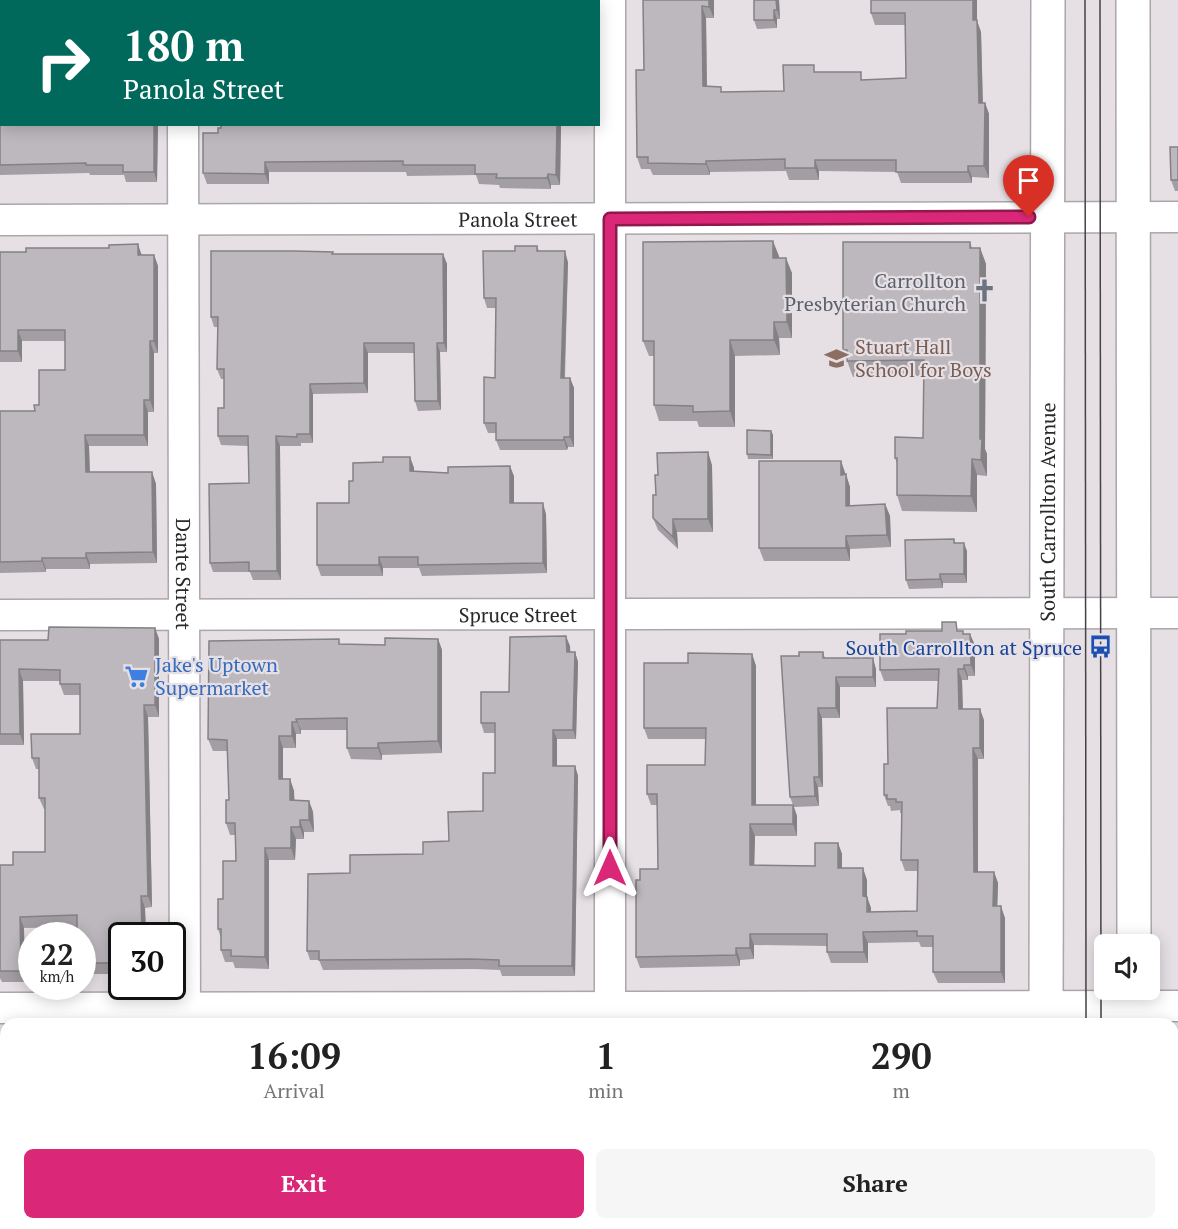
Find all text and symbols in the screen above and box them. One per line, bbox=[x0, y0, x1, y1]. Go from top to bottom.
text: 180 m bbox=[123, 17, 244, 73]
icon: right bbox=[24, 24, 102, 102]
text: Panola Street bbox=[123, 71, 284, 107]
pin bbox=[1003, 155, 1054, 217]
icon: arrive bbox=[1012, 164, 1045, 197]
street label: Panola Street bbox=[458, 205, 578, 232]
place label: Carrollton Presbyterian Church bbox=[784, 267, 966, 317]
church icon: Carrollton Presbyterian Church bbox=[971, 278, 997, 304]
place label: Stuart Hall School for Boys bbox=[855, 333, 992, 383]
school or university icon: Stuart Hall School for Boys bbox=[824, 345, 850, 371]
street label: South Carrollton Avenue bbox=[1033, 402, 1061, 622]
street label: Dante Street bbox=[170, 518, 198, 631]
street label: Spruce Street bbox=[459, 601, 578, 628]
place label: South Carrollton at Spruce bbox=[845, 634, 1082, 661]
bus stop icon: South Carrollton at Spruce bbox=[1087, 634, 1113, 660]
place label: Jake's Uptown Supermarket bbox=[155, 651, 278, 701]
supermarket icon: Jake's Uptown Supermarket bbox=[124, 663, 150, 689]
position arrow bbox=[578, 836, 642, 900]
speed limit sign: 30 bbox=[108, 922, 186, 1000]
text: 22 bbox=[40, 934, 74, 974]
map controls bbox=[1094, 934, 1160, 1000]
button: sound bbox=[1094, 934, 1160, 1000]
text: km/h bbox=[40, 966, 74, 986]
text: 16:09 bbox=[247, 1032, 341, 1079]
text: 1 bbox=[596, 1032, 616, 1079]
text: 290 bbox=[871, 1032, 932, 1079]
text: Arrival bbox=[263, 1077, 325, 1104]
text: min bbox=[588, 1077, 623, 1104]
text: m bbox=[893, 1077, 910, 1104]
button: Exit bbox=[24, 1149, 584, 1218]
button: Share bbox=[596, 1149, 1155, 1218]

